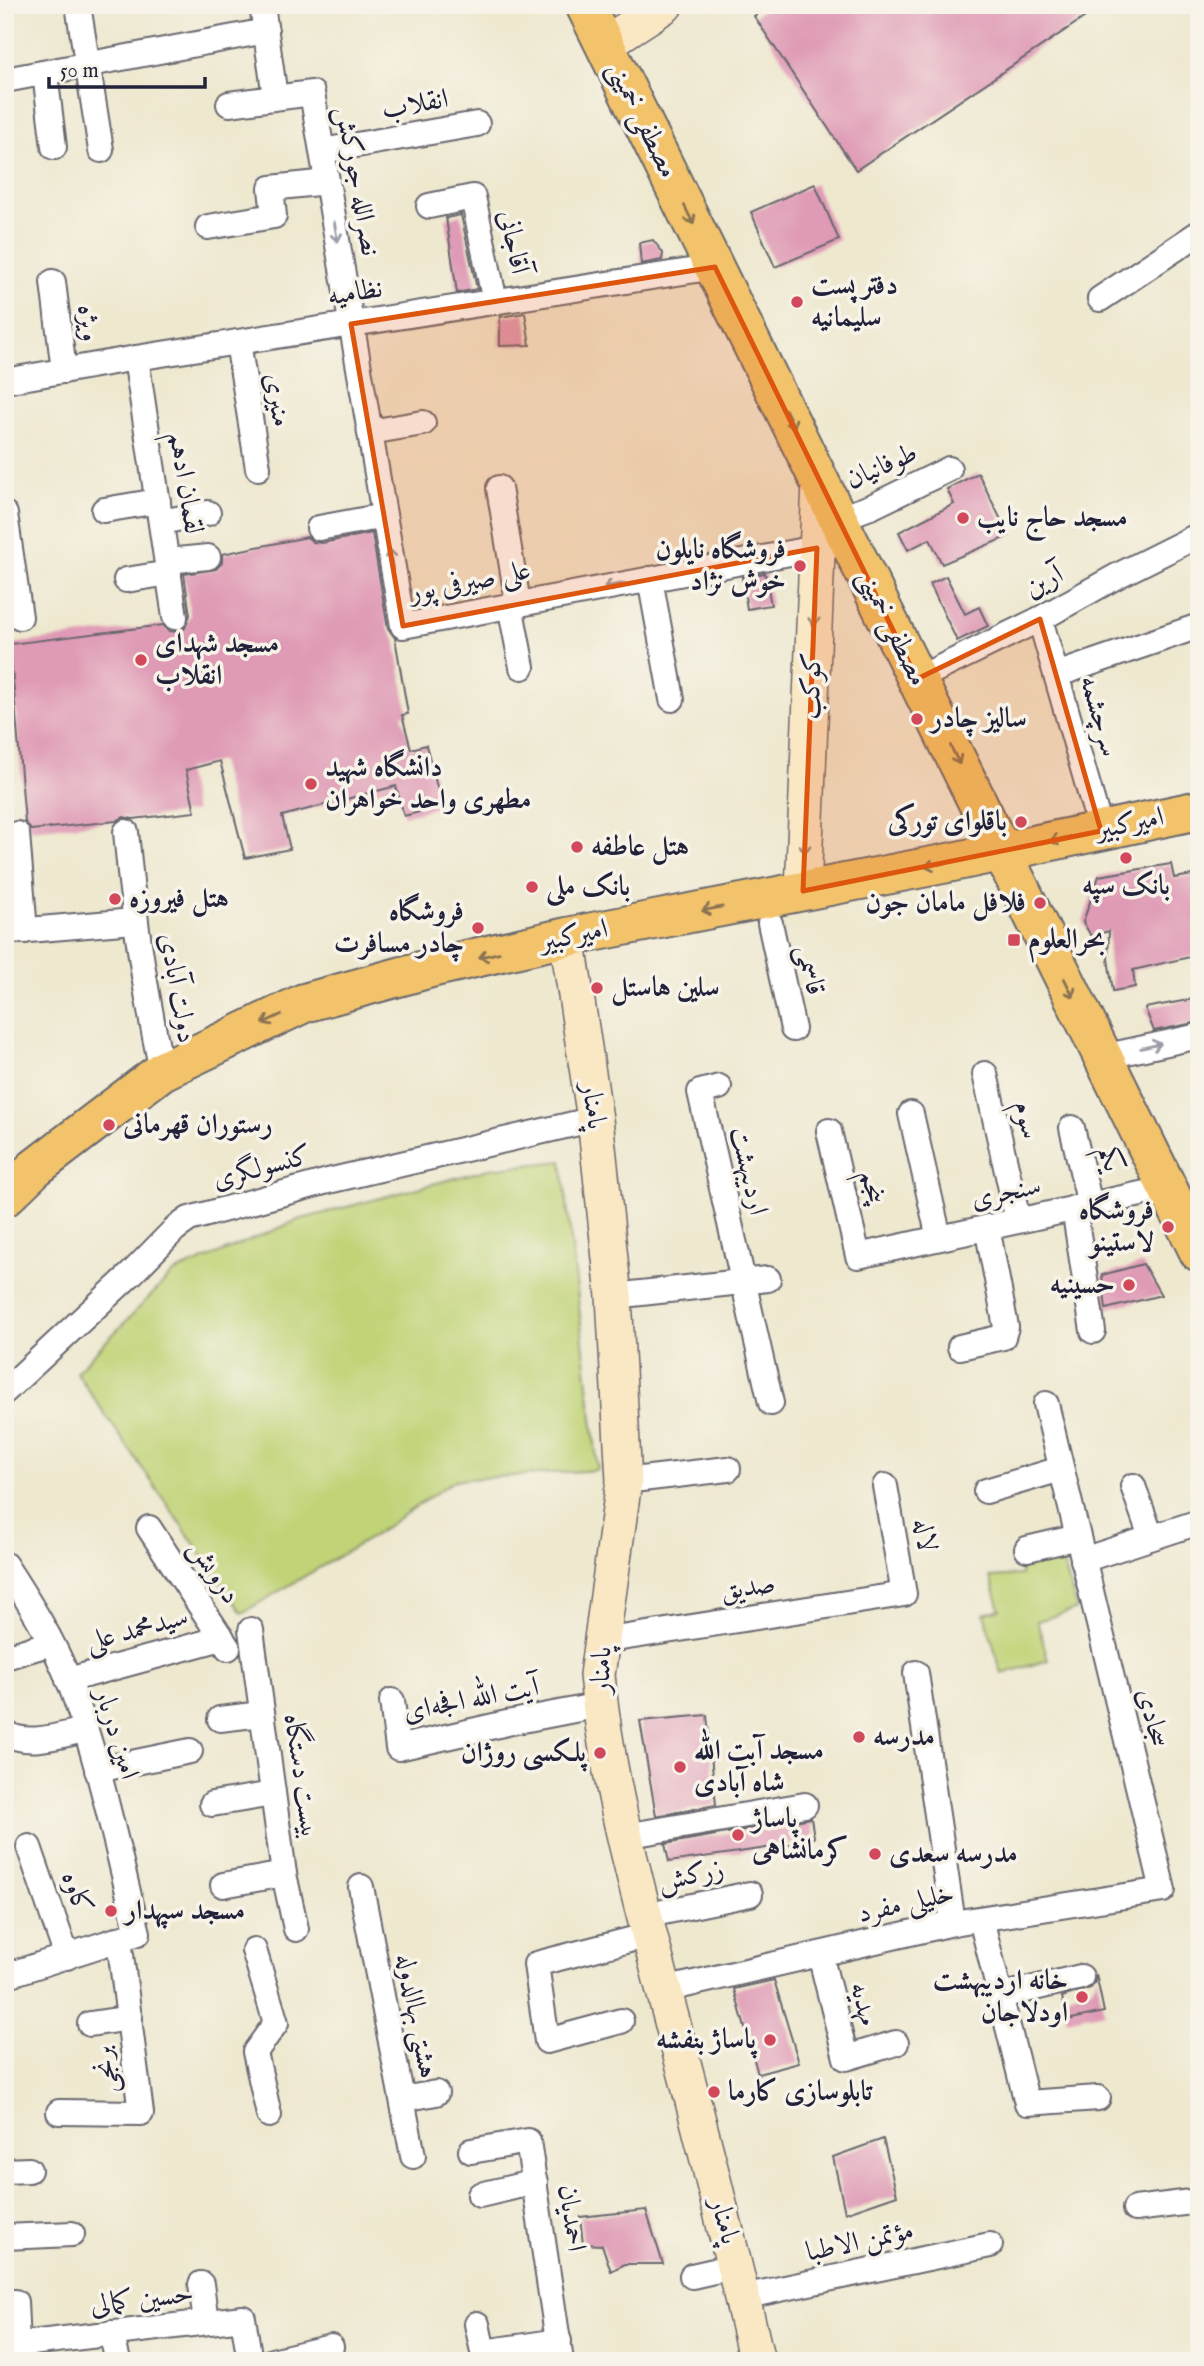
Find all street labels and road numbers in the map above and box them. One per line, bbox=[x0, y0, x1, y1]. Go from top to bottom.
street label: مصطفی خمینی bbox=[598, 56, 685, 185]
street label: انقلاب bbox=[379, 82, 451, 128]
street label: نصرالله جورکش bbox=[327, 103, 387, 259]
street label: آقاجانی bbox=[489, 207, 538, 280]
street label: نظامیه bbox=[325, 271, 385, 315]
street label: ویژه bbox=[68, 302, 108, 344]
street label: منیری bbox=[255, 370, 299, 430]
street label: لقمان ادهم bbox=[153, 429, 210, 538]
street label: طوفانیان bbox=[841, 436, 923, 498]
street label: علی صیرفی پور bbox=[403, 553, 534, 612]
street label: آرین bbox=[1018, 555, 1072, 607]
street label: مصطفی خمینی bbox=[848, 564, 935, 693]
street label: کوکب bbox=[793, 652, 831, 720]
street label: سرچشمه bbox=[1071, 671, 1127, 761]
street label: امیرکبیر bbox=[1090, 800, 1167, 849]
street label: امیرکبیر bbox=[534, 912, 611, 961]
street label: دولت آبادی bbox=[150, 930, 205, 1046]
street label: قاسمی bbox=[788, 942, 832, 998]
street label: پامنار bbox=[571, 1077, 614, 1134]
street label: سوم bbox=[1000, 1097, 1047, 1144]
street label: اردیبهشت bbox=[721, 1123, 775, 1219]
street label: کنسولگری bbox=[209, 1137, 315, 1198]
street label: یکم bbox=[1083, 1143, 1130, 1178]
street label: پنجم bbox=[844, 1167, 893, 1211]
street label: سنجری bbox=[968, 1169, 1044, 1217]
street label: لاله bbox=[904, 1516, 944, 1554]
street label: درویش bbox=[180, 1533, 248, 1611]
street label: صدیق bbox=[718, 1566, 778, 1610]
street label: سیدمحمد علی bbox=[82, 1599, 193, 1661]
street label: پامنار bbox=[584, 1644, 621, 1697]
street label: آیت الله افجه‌ای bbox=[399, 1663, 545, 1730]
street label: امین دربار bbox=[85, 1681, 146, 1784]
street label: سجادی bbox=[1128, 1685, 1176, 1751]
street label: بیست دستگاه bbox=[275, 1711, 329, 1841]
street label: زرکش bbox=[655, 1852, 727, 1900]
street label: کاوه bbox=[52, 1867, 100, 1919]
street label: خلیلی مفرد bbox=[854, 1876, 958, 1933]
street label: هشتی بهاالدوله bbox=[386, 1951, 445, 2082]
street label: مهدیه bbox=[841, 1978, 885, 2030]
street label: برنجی bbox=[86, 2044, 126, 2096]
street label: احمدیان bbox=[549, 2182, 593, 2254]
street label: پامنار bbox=[699, 2191, 747, 2250]
street label: مؤتمن الاطبا bbox=[803, 2214, 917, 2270]
street label: حسین کمالی bbox=[88, 2276, 196, 2324]

